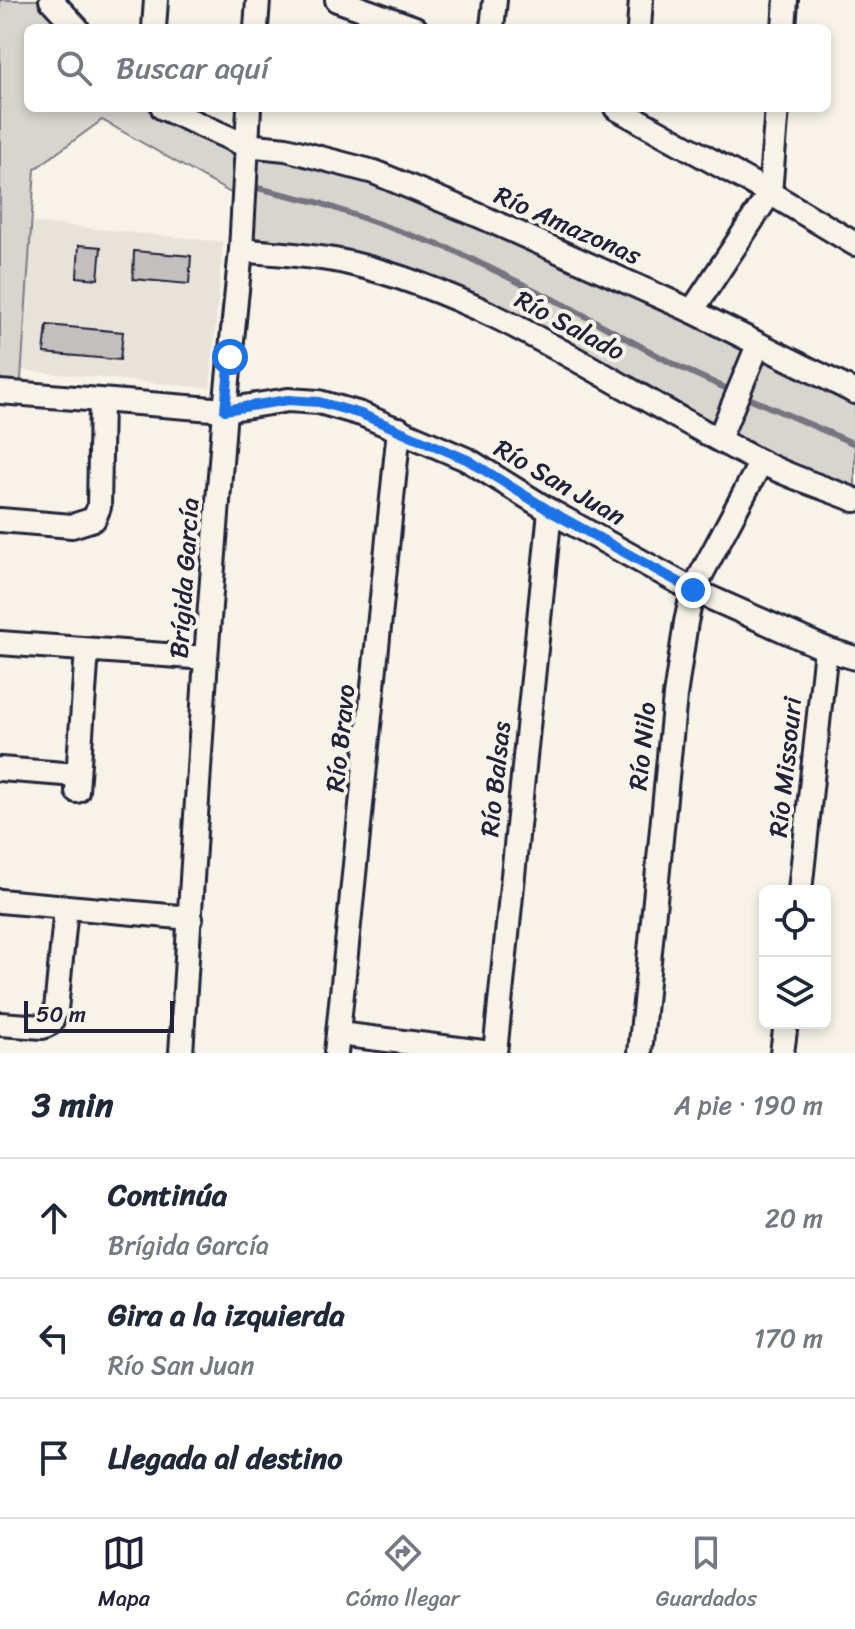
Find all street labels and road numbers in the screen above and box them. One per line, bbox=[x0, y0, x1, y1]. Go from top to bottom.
street label: Río Amazonas bbox=[487, 172, 650, 278]
street label: Río Salado bbox=[506, 277, 634, 373]
street label: Río San Juan bbox=[485, 426, 635, 538]
street label: Brígida García bbox=[155, 496, 213, 660]
street label: Río Bravo bbox=[311, 682, 369, 794]
street label: Río Missouri bbox=[755, 694, 815, 839]
street label: Río Nilo bbox=[614, 699, 670, 792]
street label: Río Balsas bbox=[466, 719, 524, 839]

